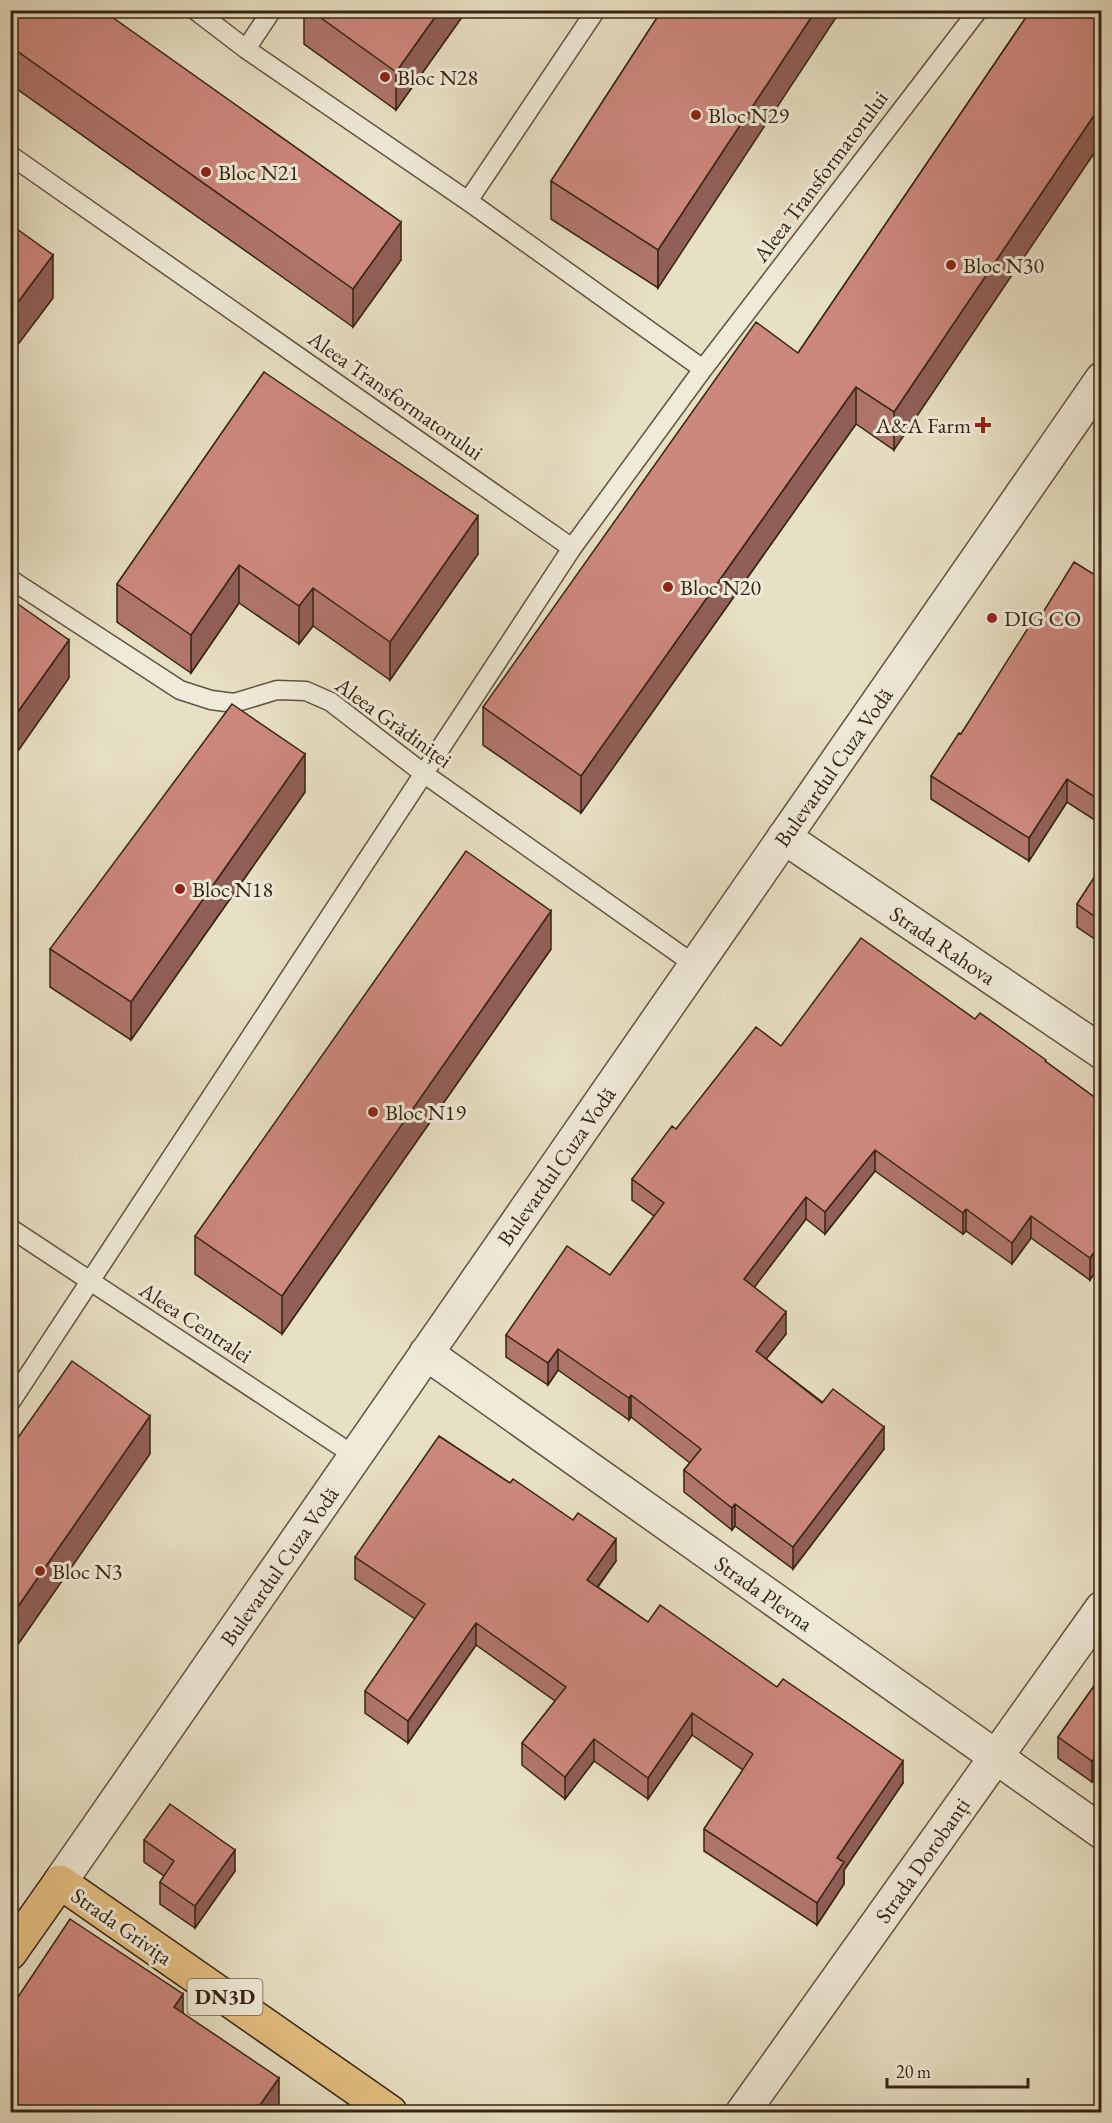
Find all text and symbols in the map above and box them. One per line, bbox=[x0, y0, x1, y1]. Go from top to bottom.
place label: Bloc N28 bbox=[397, 63, 478, 92]
marker: Bloc N28 bbox=[378, 70, 392, 84]
street label: Aleea Transformatorului bbox=[746, 85, 894, 269]
place label: Bloc N29 bbox=[708, 101, 789, 130]
marker: Bloc N29 bbox=[689, 108, 703, 122]
place label: Bloc N21 bbox=[218, 158, 299, 187]
marker: Bloc N21 bbox=[199, 165, 213, 179]
place label: Bloc N30 bbox=[963, 251, 1044, 280]
marker: Bloc N30 bbox=[944, 258, 958, 272]
street label: Aleea Transformatorului bbox=[302, 323, 489, 467]
place label: A&A Farm bbox=[875, 411, 971, 440]
marker: A&A Farm bbox=[976, 418, 990, 432]
place label: Bloc N20 bbox=[680, 573, 761, 602]
marker: Bloc N20 bbox=[661, 580, 675, 594]
place label: DIG CO bbox=[1004, 604, 1081, 633]
marker: DIG CO bbox=[985, 611, 999, 625]
street label: Aleea Grădiniței bbox=[329, 670, 458, 774]
street label: Bulevardul Cuza Vodă bbox=[768, 682, 899, 853]
place label: Bloc N18 bbox=[192, 875, 273, 904]
marker: Bloc N18 bbox=[173, 882, 187, 896]
street label: Strada Rahova bbox=[884, 899, 1002, 992]
street label: Bulevardul Cuza Vodă bbox=[491, 1081, 622, 1252]
place label: Bloc N19 bbox=[385, 1098, 466, 1127]
marker: Bloc N19 bbox=[366, 1105, 380, 1119]
street label: Aleea Centralei bbox=[133, 1275, 258, 1370]
street label: Bulevardul Cuza Vodă bbox=[214, 1481, 345, 1652]
street label: Strada Plevna bbox=[709, 1549, 819, 1638]
place label: Bloc N3 bbox=[52, 1557, 122, 1586]
marker: Bloc N3 bbox=[33, 1564, 47, 1578]
street label: Strada Dorobanți bbox=[868, 1792, 976, 1929]
street label: Strada Grivița bbox=[65, 1881, 178, 1972]
road number: DN3D bbox=[188, 1979, 262, 2015]
scale bar bbox=[887, 2051, 1028, 2089]
text: 20 m bbox=[896, 2060, 931, 2083]

